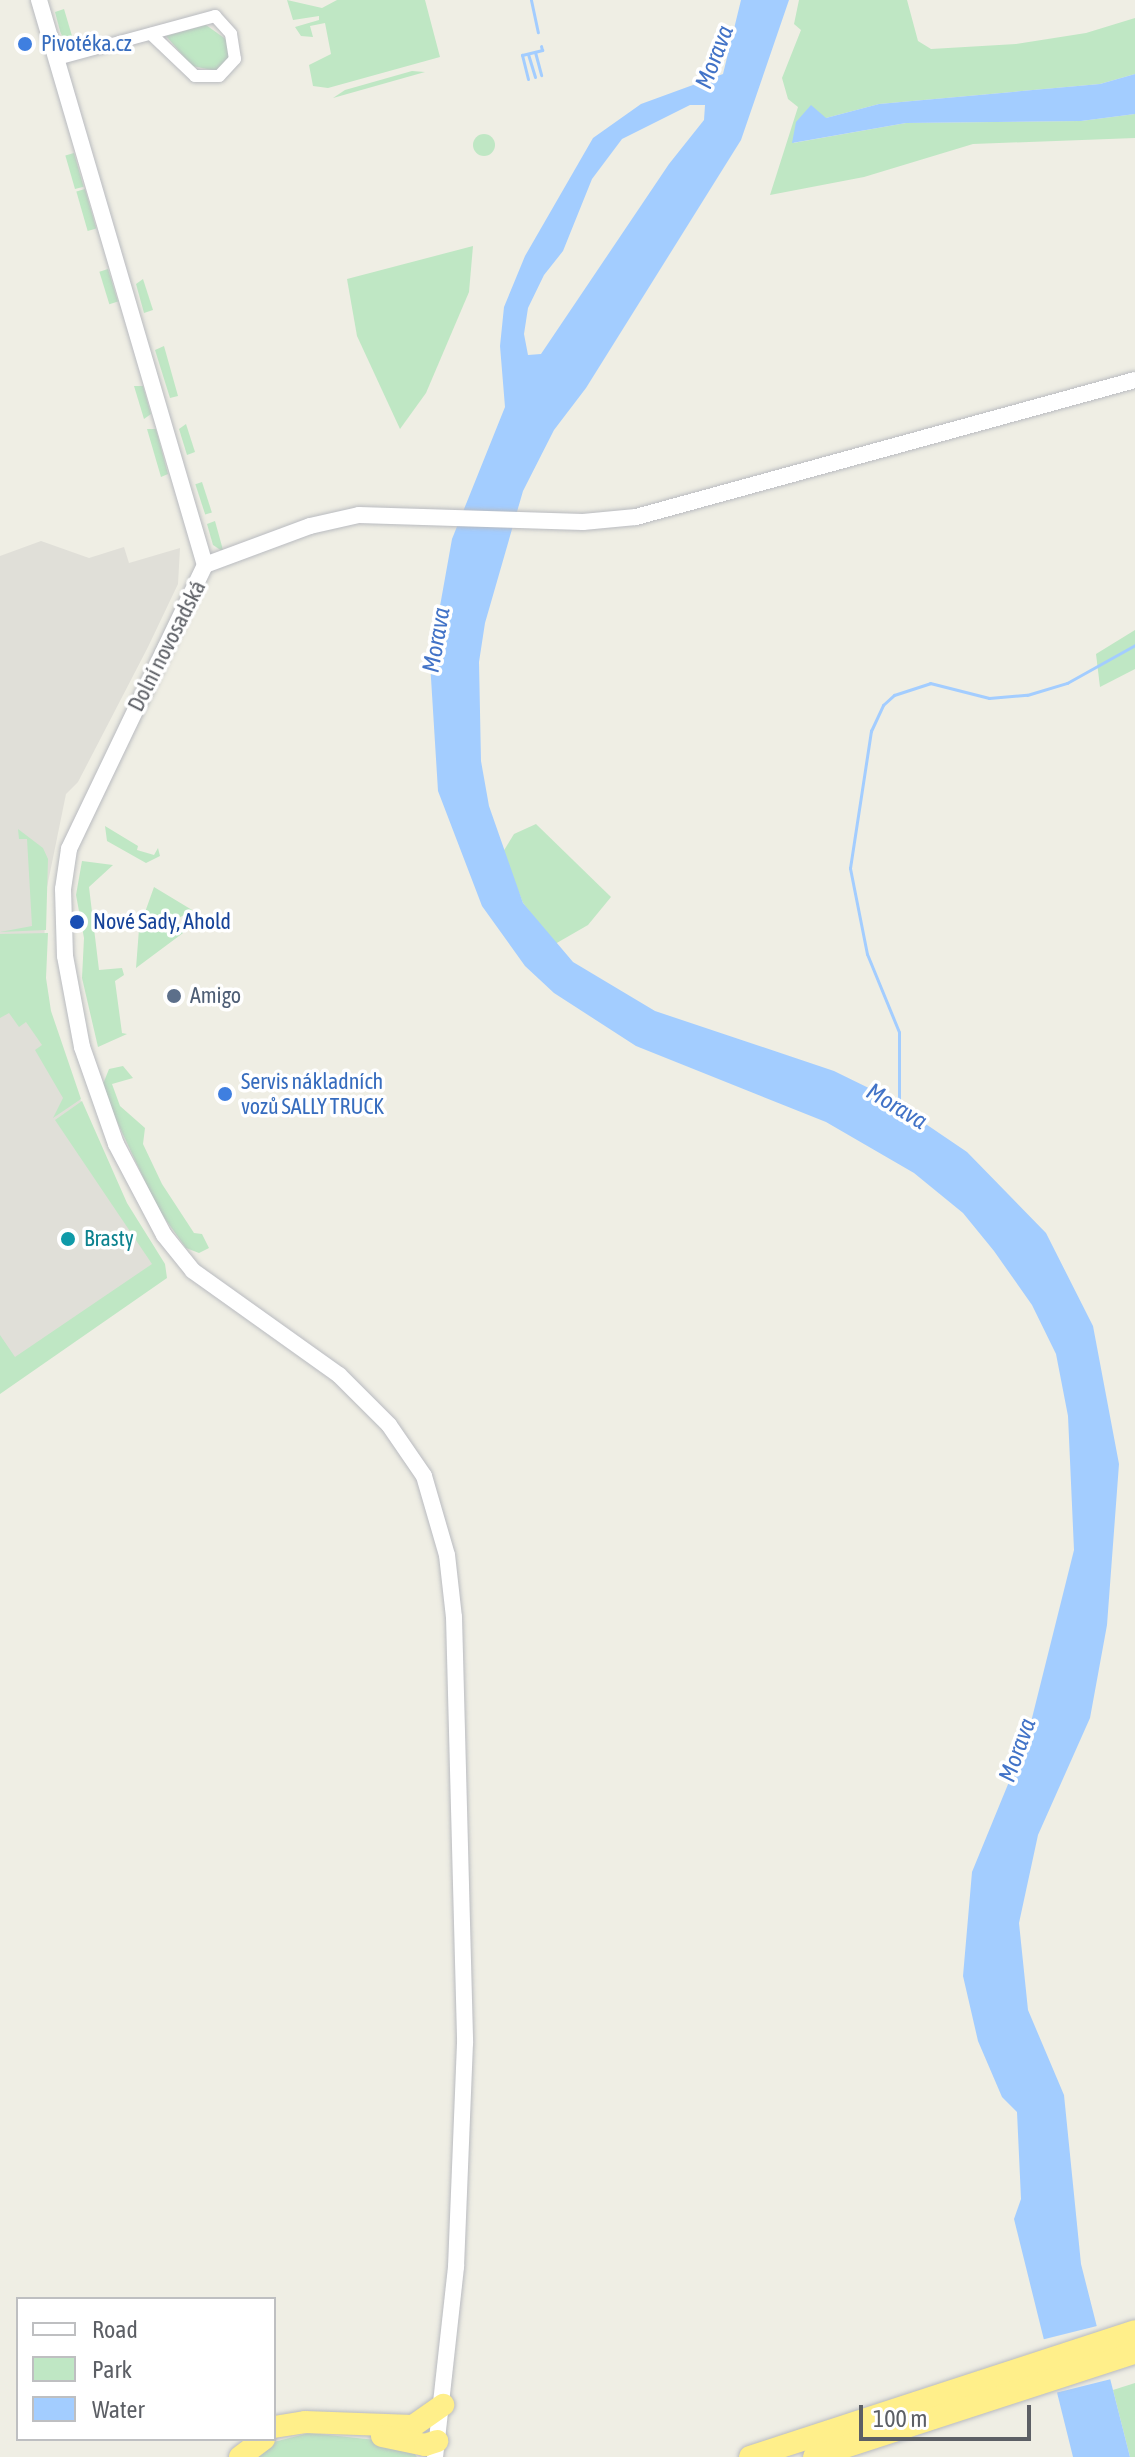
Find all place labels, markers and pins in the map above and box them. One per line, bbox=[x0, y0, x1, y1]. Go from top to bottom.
place label: Pivotéka.cz bbox=[41, 31, 132, 57]
marker: Pivotéka.cz bbox=[16, 35, 34, 53]
place label: Nové Sady, Ahold bbox=[93, 909, 231, 935]
marker: Nové Sady, Ahold bbox=[68, 913, 86, 931]
place label: Amigo bbox=[190, 983, 241, 1009]
marker: Amigo bbox=[165, 987, 183, 1005]
place label: Servis nákladních vozů SALLY TRUCK bbox=[241, 1068, 384, 1120]
marker: Servis nákladních vozů SALLY TRUCK bbox=[216, 1085, 234, 1103]
place label: Brasty bbox=[84, 1226, 134, 1252]
marker: Brasty bbox=[59, 1230, 77, 1248]

